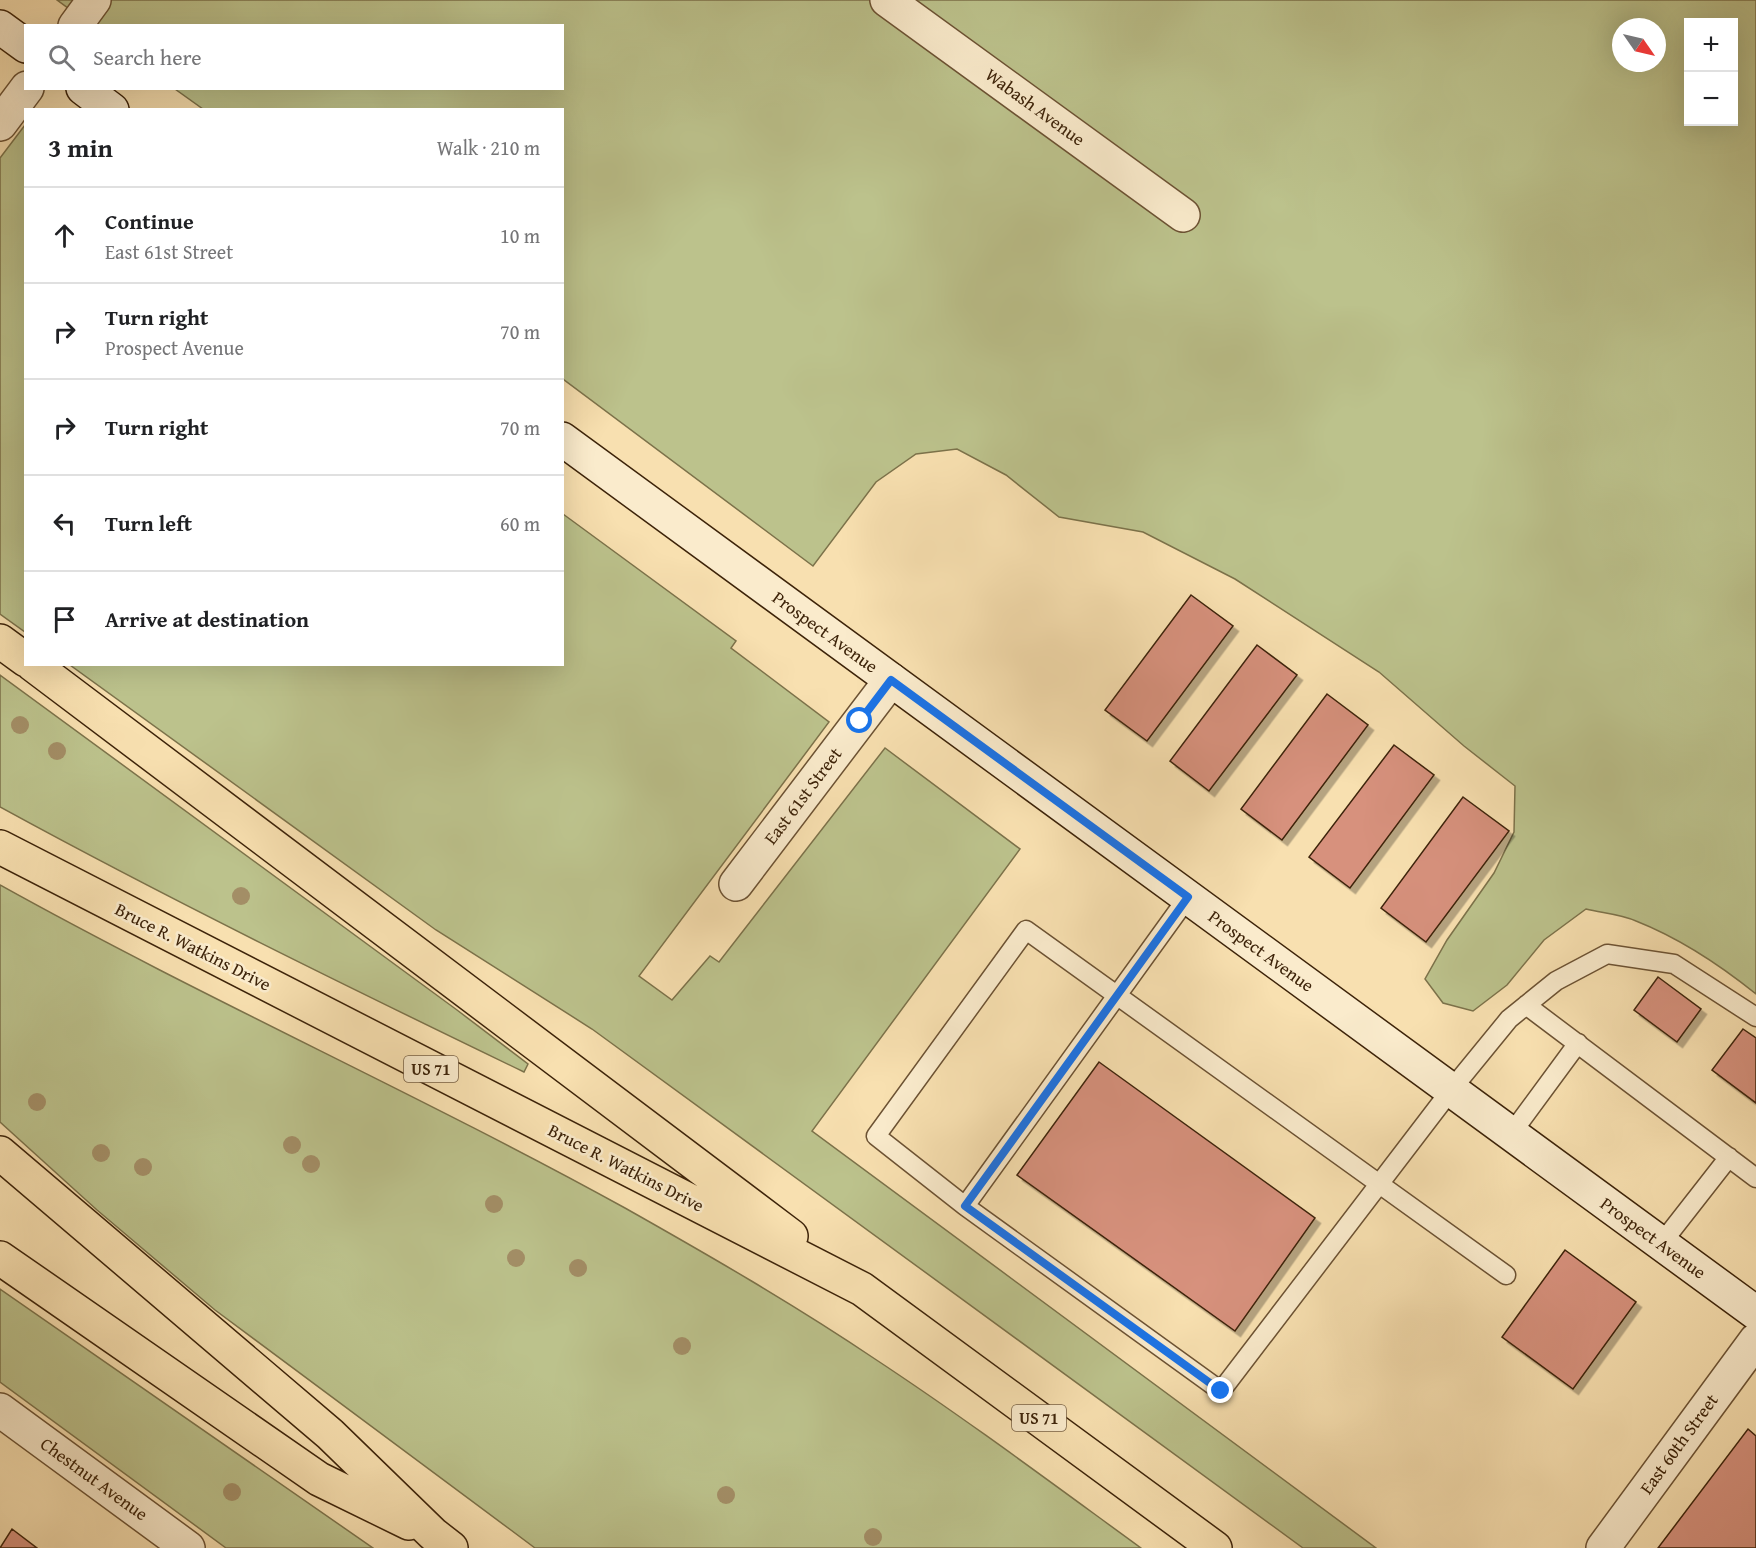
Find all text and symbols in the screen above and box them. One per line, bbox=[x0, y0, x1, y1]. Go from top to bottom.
north arrow bbox=[1612, 18, 1666, 72]
map controls bbox=[1684, 18, 1738, 126]
button: + bbox=[1684, 18, 1738, 72]
search box bbox=[24, 24, 564, 90]
icon: search bbox=[45, 41, 78, 74]
text: Search here bbox=[93, 41, 202, 73]
street label: Wabash Avenue bbox=[980, 61, 1091, 152]
button: − bbox=[1684, 72, 1738, 126]
text: 3 min bbox=[48, 128, 113, 167]
text: Walk · 210 m bbox=[437, 133, 540, 162]
text: Continue bbox=[105, 205, 194, 237]
icon: ahead bbox=[48, 219, 81, 252]
text: 10 m bbox=[500, 221, 540, 250]
text: East 61st Street bbox=[105, 237, 233, 266]
text: Turn right bbox=[105, 301, 208, 333]
icon: right bbox=[48, 315, 81, 348]
text: 70 m bbox=[500, 317, 540, 346]
text: Prospect Avenue bbox=[105, 333, 244, 362]
icon: right bbox=[48, 411, 81, 444]
text: Turn right bbox=[105, 411, 208, 443]
text: 70 m bbox=[500, 413, 540, 442]
icon: left bbox=[48, 507, 81, 540]
text: Turn left bbox=[105, 507, 192, 539]
text: 60 m bbox=[500, 509, 540, 538]
street label: Prospect Avenue bbox=[767, 584, 884, 679]
icon: arrive bbox=[48, 603, 81, 636]
text: Arrive at destination bbox=[105, 603, 309, 635]
route start bbox=[846, 707, 872, 733]
street label: East 61st Street bbox=[757, 741, 848, 850]
street label: Bruce R. Watkins Drive bbox=[111, 896, 276, 998]
street label: Prospect Avenue bbox=[1203, 903, 1320, 998]
road number: US 71 bbox=[404, 1056, 458, 1082]
street label: Bruce R. Watkins Drive bbox=[544, 1117, 709, 1219]
street label: Prospect Avenue bbox=[1595, 1190, 1712, 1285]
route end bbox=[1207, 1377, 1233, 1403]
street label: East 60th Street bbox=[1633, 1387, 1725, 1500]
road number: US 71 bbox=[1012, 1405, 1066, 1431]
street label: Chestnut Avenue bbox=[35, 1430, 154, 1527]

